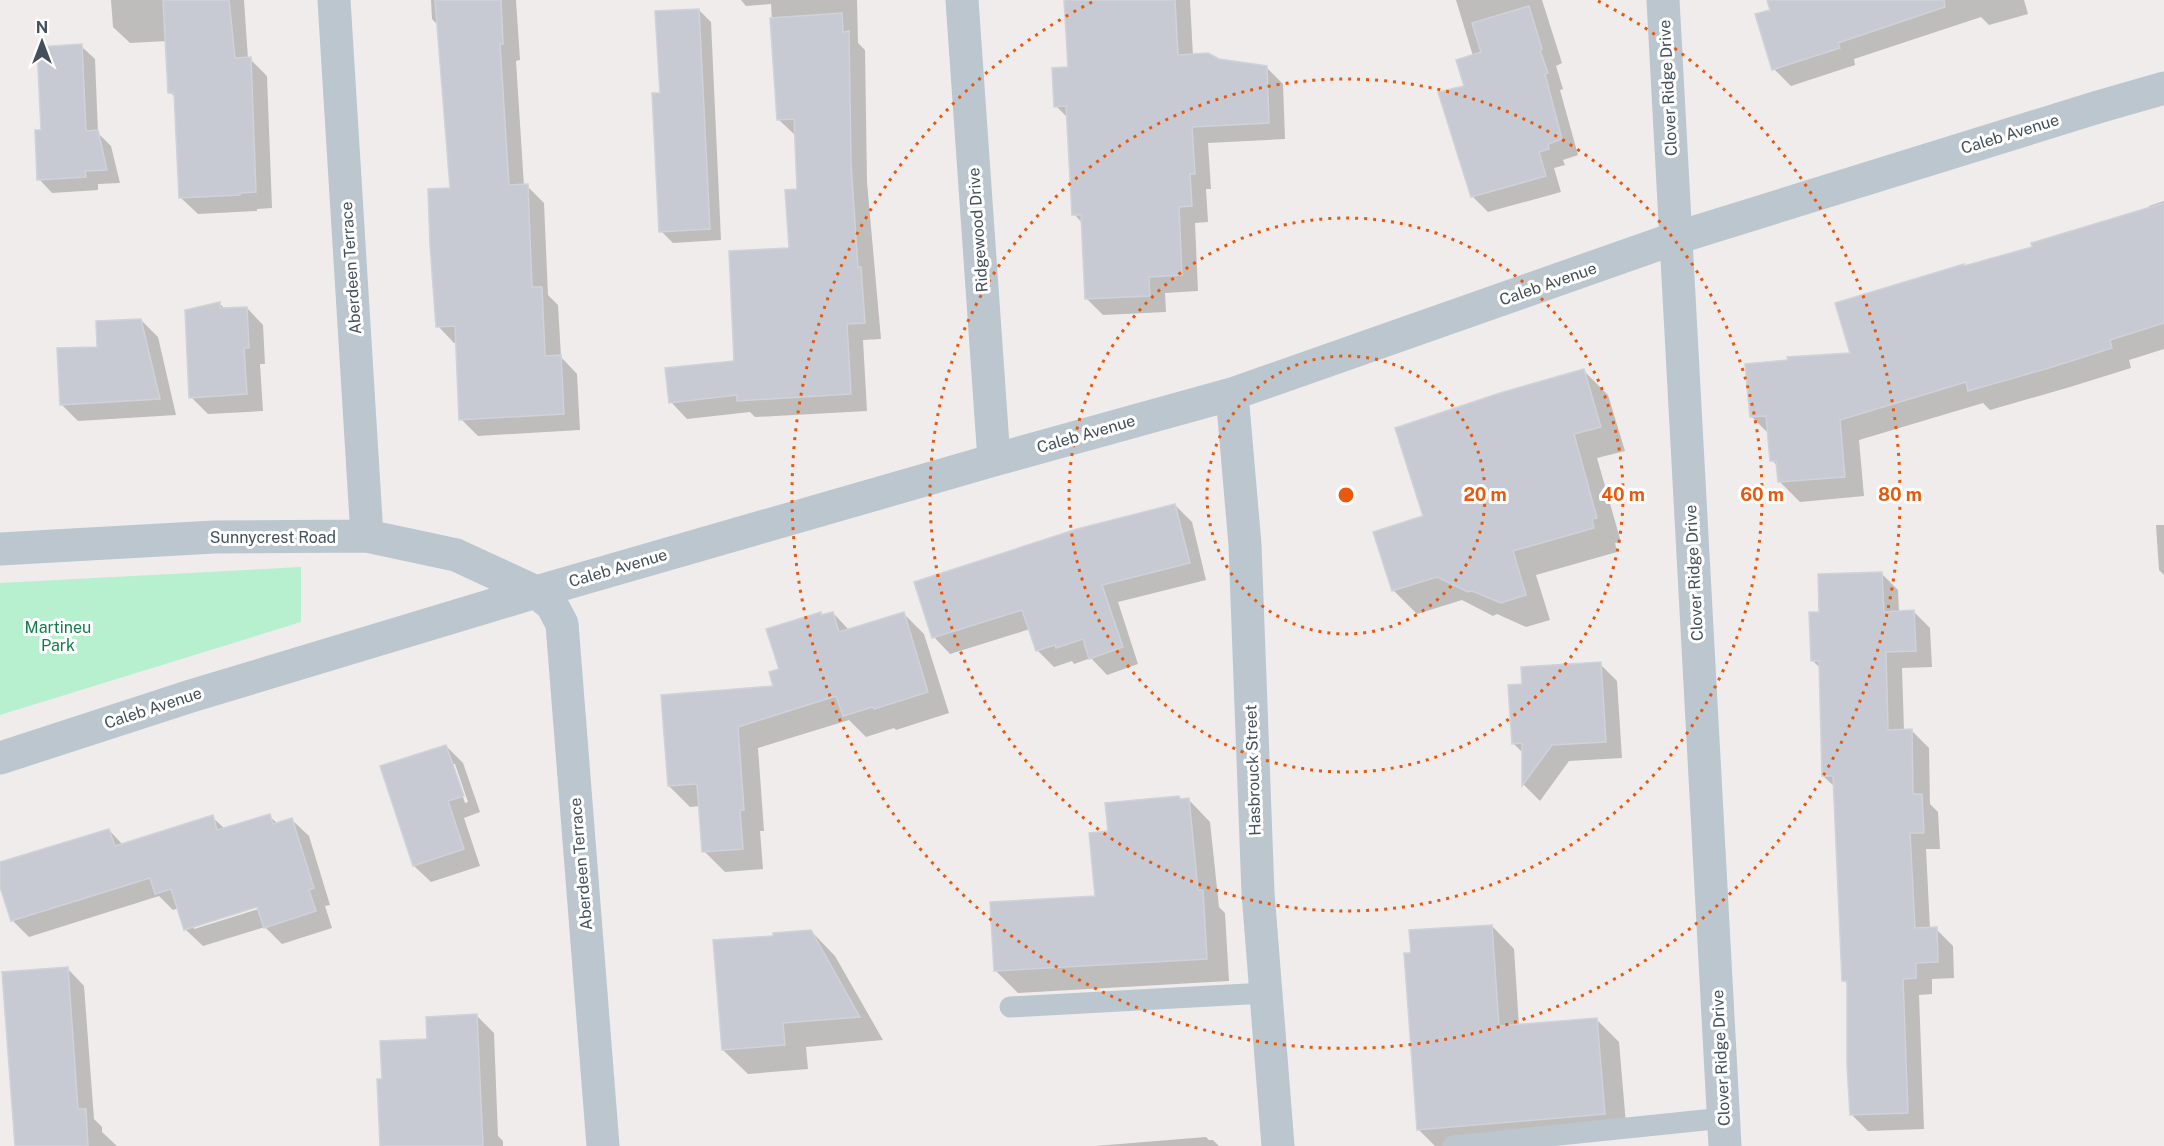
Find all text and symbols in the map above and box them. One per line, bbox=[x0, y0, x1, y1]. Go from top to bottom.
north arrow bbox=[12, 12, 72, 72]
text: N bbox=[36, 18, 48, 37]
street label: Clover Ridge Drive bbox=[1655, 19, 1681, 157]
street label: Caleb Avenue bbox=[1959, 110, 2061, 158]
street label: Ridgewood Drive bbox=[964, 167, 992, 293]
street label: Aberdeen Terrace bbox=[337, 201, 365, 335]
street label: Caleb Avenue bbox=[1497, 258, 1599, 310]
street label: Caleb Avenue bbox=[1035, 411, 1137, 457]
text: 20 m bbox=[1463, 484, 1507, 505]
text: 40 m bbox=[1601, 484, 1645, 505]
text: 60 m bbox=[1740, 484, 1784, 505]
text: 80 m bbox=[1878, 484, 1922, 505]
centre of rings bbox=[1336, 485, 1356, 505]
street label: Clover Ridge Drive bbox=[1681, 504, 1707, 642]
street label: Sunnycrest Road bbox=[210, 528, 336, 547]
street label: Caleb Avenue bbox=[567, 545, 669, 591]
park label: Martineu Park bbox=[25, 618, 91, 655]
street label: Caleb Avenue bbox=[102, 683, 204, 733]
street label: Hasbrouck Street bbox=[1241, 704, 1265, 836]
street label: Aberdeen Terrace bbox=[566, 797, 596, 931]
street label: Clover Ridge Drive bbox=[1708, 989, 1734, 1127]

